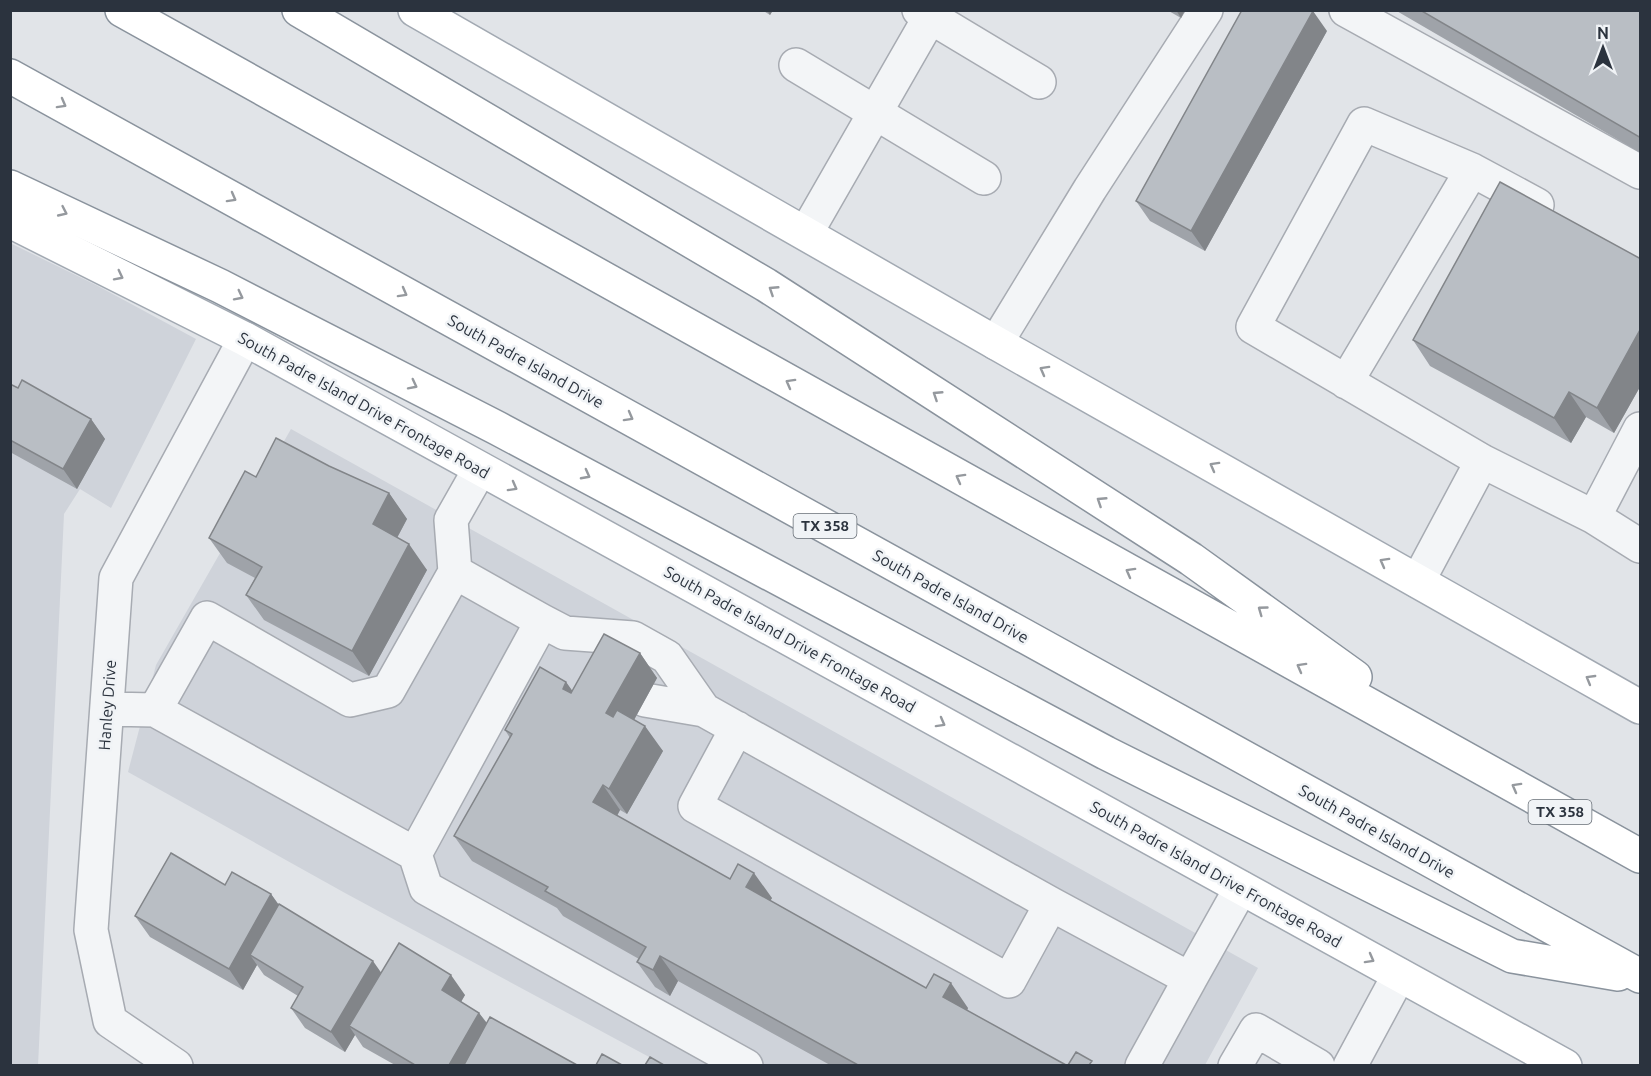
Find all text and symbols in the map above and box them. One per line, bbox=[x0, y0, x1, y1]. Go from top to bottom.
north arrow bbox=[1573, 18, 1633, 78]
text: N bbox=[1597, 24, 1609, 42]
one-way arrow bbox=[56, 97, 66, 108]
one-way arrow bbox=[226, 191, 237, 202]
one-way arrow bbox=[57, 204, 68, 216]
one-way arrow bbox=[113, 269, 123, 280]
one-way arrow bbox=[769, 285, 779, 297]
one-way arrow bbox=[397, 286, 407, 297]
one-way arrow bbox=[233, 289, 244, 300]
street label: South Padre Island Drive bbox=[445, 311, 607, 411]
street label: South Padre Island Drive Frontage Road bbox=[235, 328, 493, 482]
one-way arrow bbox=[1040, 366, 1050, 377]
one-way arrow bbox=[406, 378, 417, 389]
one-way arrow bbox=[785, 379, 796, 390]
one-way arrow bbox=[933, 391, 944, 402]
one-way arrow bbox=[623, 410, 633, 422]
one-way arrow bbox=[1210, 461, 1220, 473]
one-way arrow bbox=[579, 468, 590, 480]
one-way arrow bbox=[956, 473, 966, 485]
one-way arrow bbox=[507, 480, 517, 491]
one-way arrow bbox=[1097, 496, 1107, 508]
road number: TX 358 bbox=[794, 514, 856, 538]
street label: South Padre Island Drive bbox=[870, 546, 1032, 646]
one-way arrow bbox=[1379, 557, 1390, 569]
street label: South Padre Island Drive Frontage Road bbox=[661, 562, 919, 716]
one-way arrow bbox=[1126, 568, 1136, 580]
one-way arrow bbox=[1258, 606, 1269, 617]
street label: Hanley Drive bbox=[95, 659, 119, 751]
one-way arrow bbox=[1296, 663, 1307, 675]
one-way arrow bbox=[1586, 674, 1596, 686]
one-way arrow bbox=[935, 716, 946, 727]
street label: South Padre Island Drive bbox=[1296, 781, 1458, 881]
one-way arrow bbox=[1512, 783, 1522, 794]
street label: South Padre Island Drive Frontage Road bbox=[1087, 797, 1345, 951]
road number: TX 358 bbox=[1528, 800, 1592, 824]
one-way arrow bbox=[1364, 951, 1374, 963]

